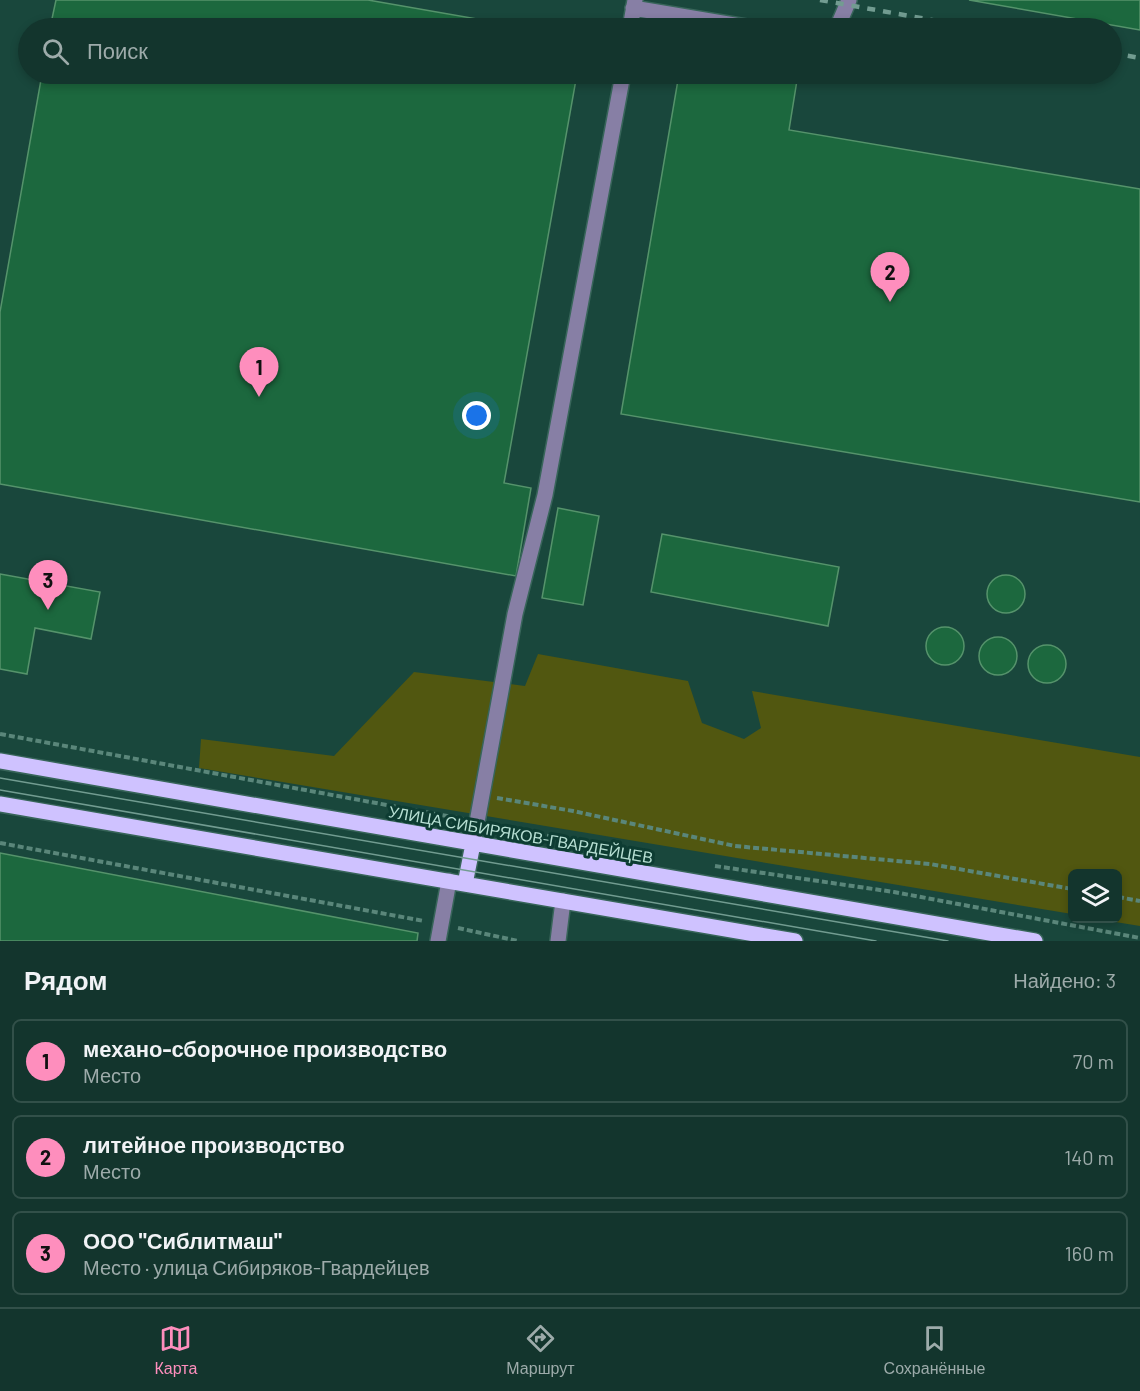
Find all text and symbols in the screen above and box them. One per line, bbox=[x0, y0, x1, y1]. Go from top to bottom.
search box bbox=[18, 18, 1122, 84]
icon: search bbox=[39, 35, 72, 68]
text: Поиск bbox=[87, 37, 148, 63]
pin: 2 bbox=[870, 252, 910, 302]
pin: 1 bbox=[240, 348, 278, 397]
your location bbox=[462, 401, 491, 430]
pin: 3 bbox=[28, 560, 68, 610]
street label: УЛИЦА СИБИРЯКОВ-ГВАРДЕЙЦЕВ bbox=[387, 801, 655, 867]
map controls bbox=[1068, 869, 1122, 923]
button: layers bbox=[1068, 869, 1122, 923]
text: Рядом bbox=[24, 964, 107, 995]
text: Найдено: 3 bbox=[1013, 968, 1116, 992]
text: механо-сборочное производство bbox=[83, 1035, 447, 1061]
text: 1 bbox=[42, 1049, 49, 1073]
text: 70 m bbox=[1073, 1049, 1114, 1073]
text: Место bbox=[83, 1063, 141, 1087]
text: литейное производство bbox=[83, 1131, 345, 1157]
text: 2 bbox=[40, 1145, 51, 1169]
text: 140 m bbox=[1064, 1145, 1114, 1169]
text: Место bbox=[83, 1159, 141, 1183]
text: ООО "Сиблитмаш" bbox=[83, 1227, 282, 1253]
text: 3 bbox=[40, 1241, 51, 1265]
text: 160 m bbox=[1065, 1241, 1114, 1265]
text: Место · улица Сибиряков-Гвардейцев bbox=[83, 1255, 430, 1279]
tab: Карта bbox=[155, 1322, 197, 1378]
tab: Маршрут bbox=[506, 1322, 575, 1378]
tab: Сохранённые bbox=[884, 1322, 985, 1378]

